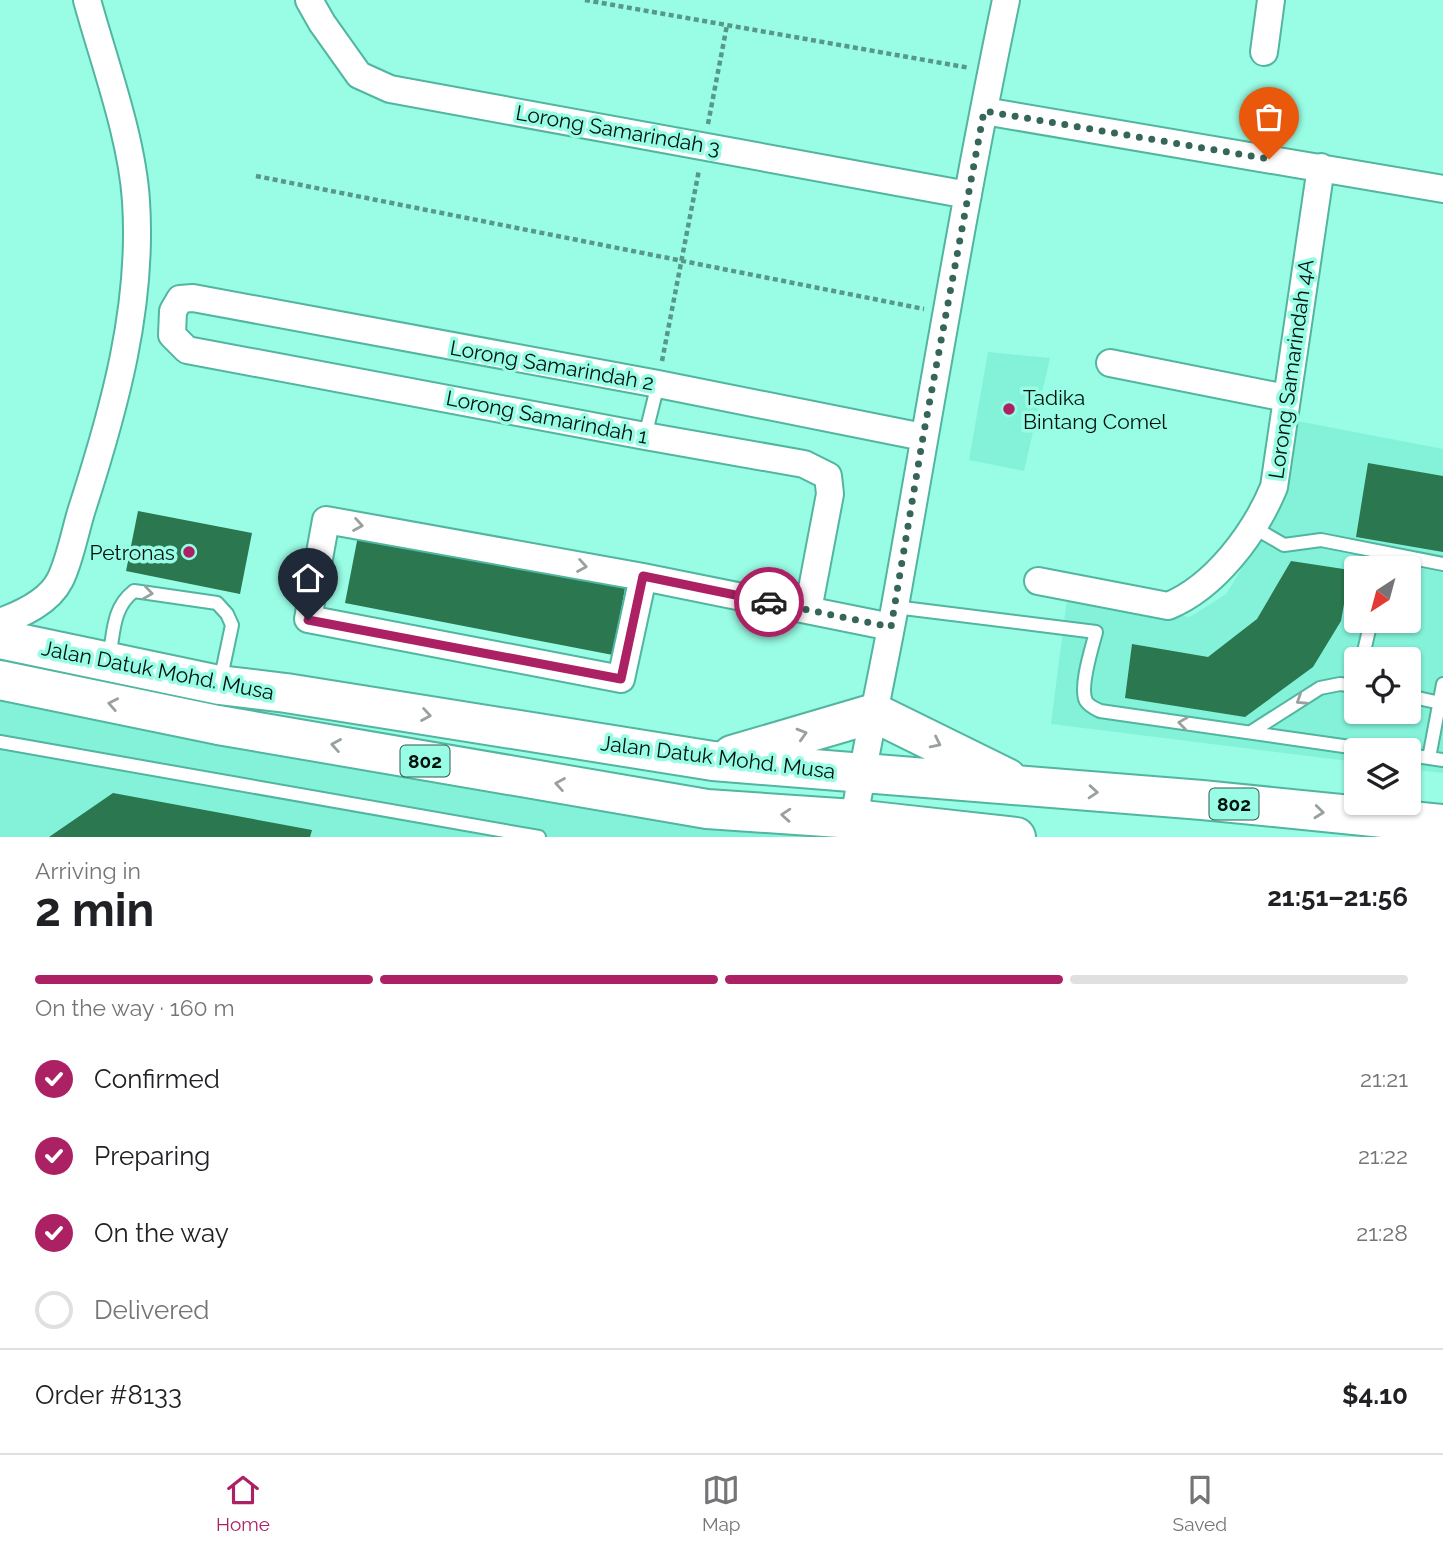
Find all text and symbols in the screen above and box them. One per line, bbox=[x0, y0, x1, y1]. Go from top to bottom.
pin bbox=[1239, 87, 1299, 159]
icon: bag bbox=[1250, 98, 1288, 136]
street label: Lorong Samarindah 3 bbox=[514, 100, 722, 160]
street label: Lorong Samarindah 4A bbox=[1263, 258, 1319, 480]
street label: Lorong Samarindah 2 bbox=[448, 335, 656, 395]
street label: Lorong Samarindah 1 bbox=[444, 385, 650, 449]
place label: Tadika Bintang Comel bbox=[1023, 385, 1167, 434]
marker: Tadika Bintang Comel bbox=[1001, 401, 1017, 417]
one-way arrow bbox=[352, 517, 364, 532]
place label: Petronas bbox=[90, 540, 175, 565]
marker: Petronas bbox=[181, 544, 197, 560]
pin bbox=[278, 548, 338, 620]
north arrow bbox=[1344, 556, 1421, 634]
map controls bbox=[1344, 556, 1421, 815]
one-way arrow bbox=[576, 557, 588, 572]
icon: home bbox=[289, 559, 327, 597]
courier bbox=[734, 567, 804, 637]
icon: car bbox=[750, 583, 788, 621]
one-way arrow bbox=[142, 585, 154, 600]
street label: Jalan Datuk Mohd. Musa bbox=[40, 635, 276, 705]
button: locate bbox=[1344, 647, 1421, 724]
one-way arrow bbox=[1295, 692, 1308, 705]
one-way arrow bbox=[107, 697, 119, 712]
one-way arrow bbox=[420, 708, 432, 723]
one-way arrow bbox=[1177, 715, 1189, 730]
one-way arrow bbox=[796, 728, 808, 743]
street label: Jalan Datuk Mohd. Musa bbox=[599, 730, 837, 784]
one-way arrow bbox=[929, 735, 941, 749]
one-way arrow bbox=[330, 738, 342, 753]
button: layers bbox=[1344, 738, 1421, 815]
road number: 802 bbox=[400, 746, 450, 776]
one-way arrow bbox=[554, 777, 566, 792]
one-way arrow bbox=[1087, 784, 1098, 799]
road number: 802 bbox=[1210, 789, 1258, 820]
one-way arrow bbox=[1313, 805, 1325, 820]
one-way arrow bbox=[780, 808, 791, 823]
text: Arriving in bbox=[35, 857, 141, 884]
text: 21:51–21:56 bbox=[1267, 882, 1408, 912]
text: 2 min bbox=[35, 883, 154, 937]
text: On the way · 160 m bbox=[35, 994, 235, 1021]
icon: check bbox=[35, 1060, 73, 1098]
text: Confirmed bbox=[94, 1064, 220, 1094]
text: 21:21 bbox=[1360, 1065, 1408, 1092]
icon: check bbox=[35, 1137, 73, 1175]
text: Preparing bbox=[94, 1141, 210, 1171]
text: 21:22 bbox=[1358, 1142, 1408, 1169]
icon: check bbox=[35, 1214, 73, 1252]
text: On the way bbox=[94, 1218, 229, 1248]
text: 21:28 bbox=[1356, 1219, 1408, 1246]
text: Delivered bbox=[94, 1295, 209, 1325]
text: Order #8133 bbox=[35, 1380, 182, 1410]
text: $4.10 bbox=[1342, 1380, 1408, 1410]
tab: Home bbox=[216, 1471, 270, 1535]
tab: Map bbox=[702, 1471, 741, 1535]
tab: Saved bbox=[1173, 1471, 1227, 1535]

